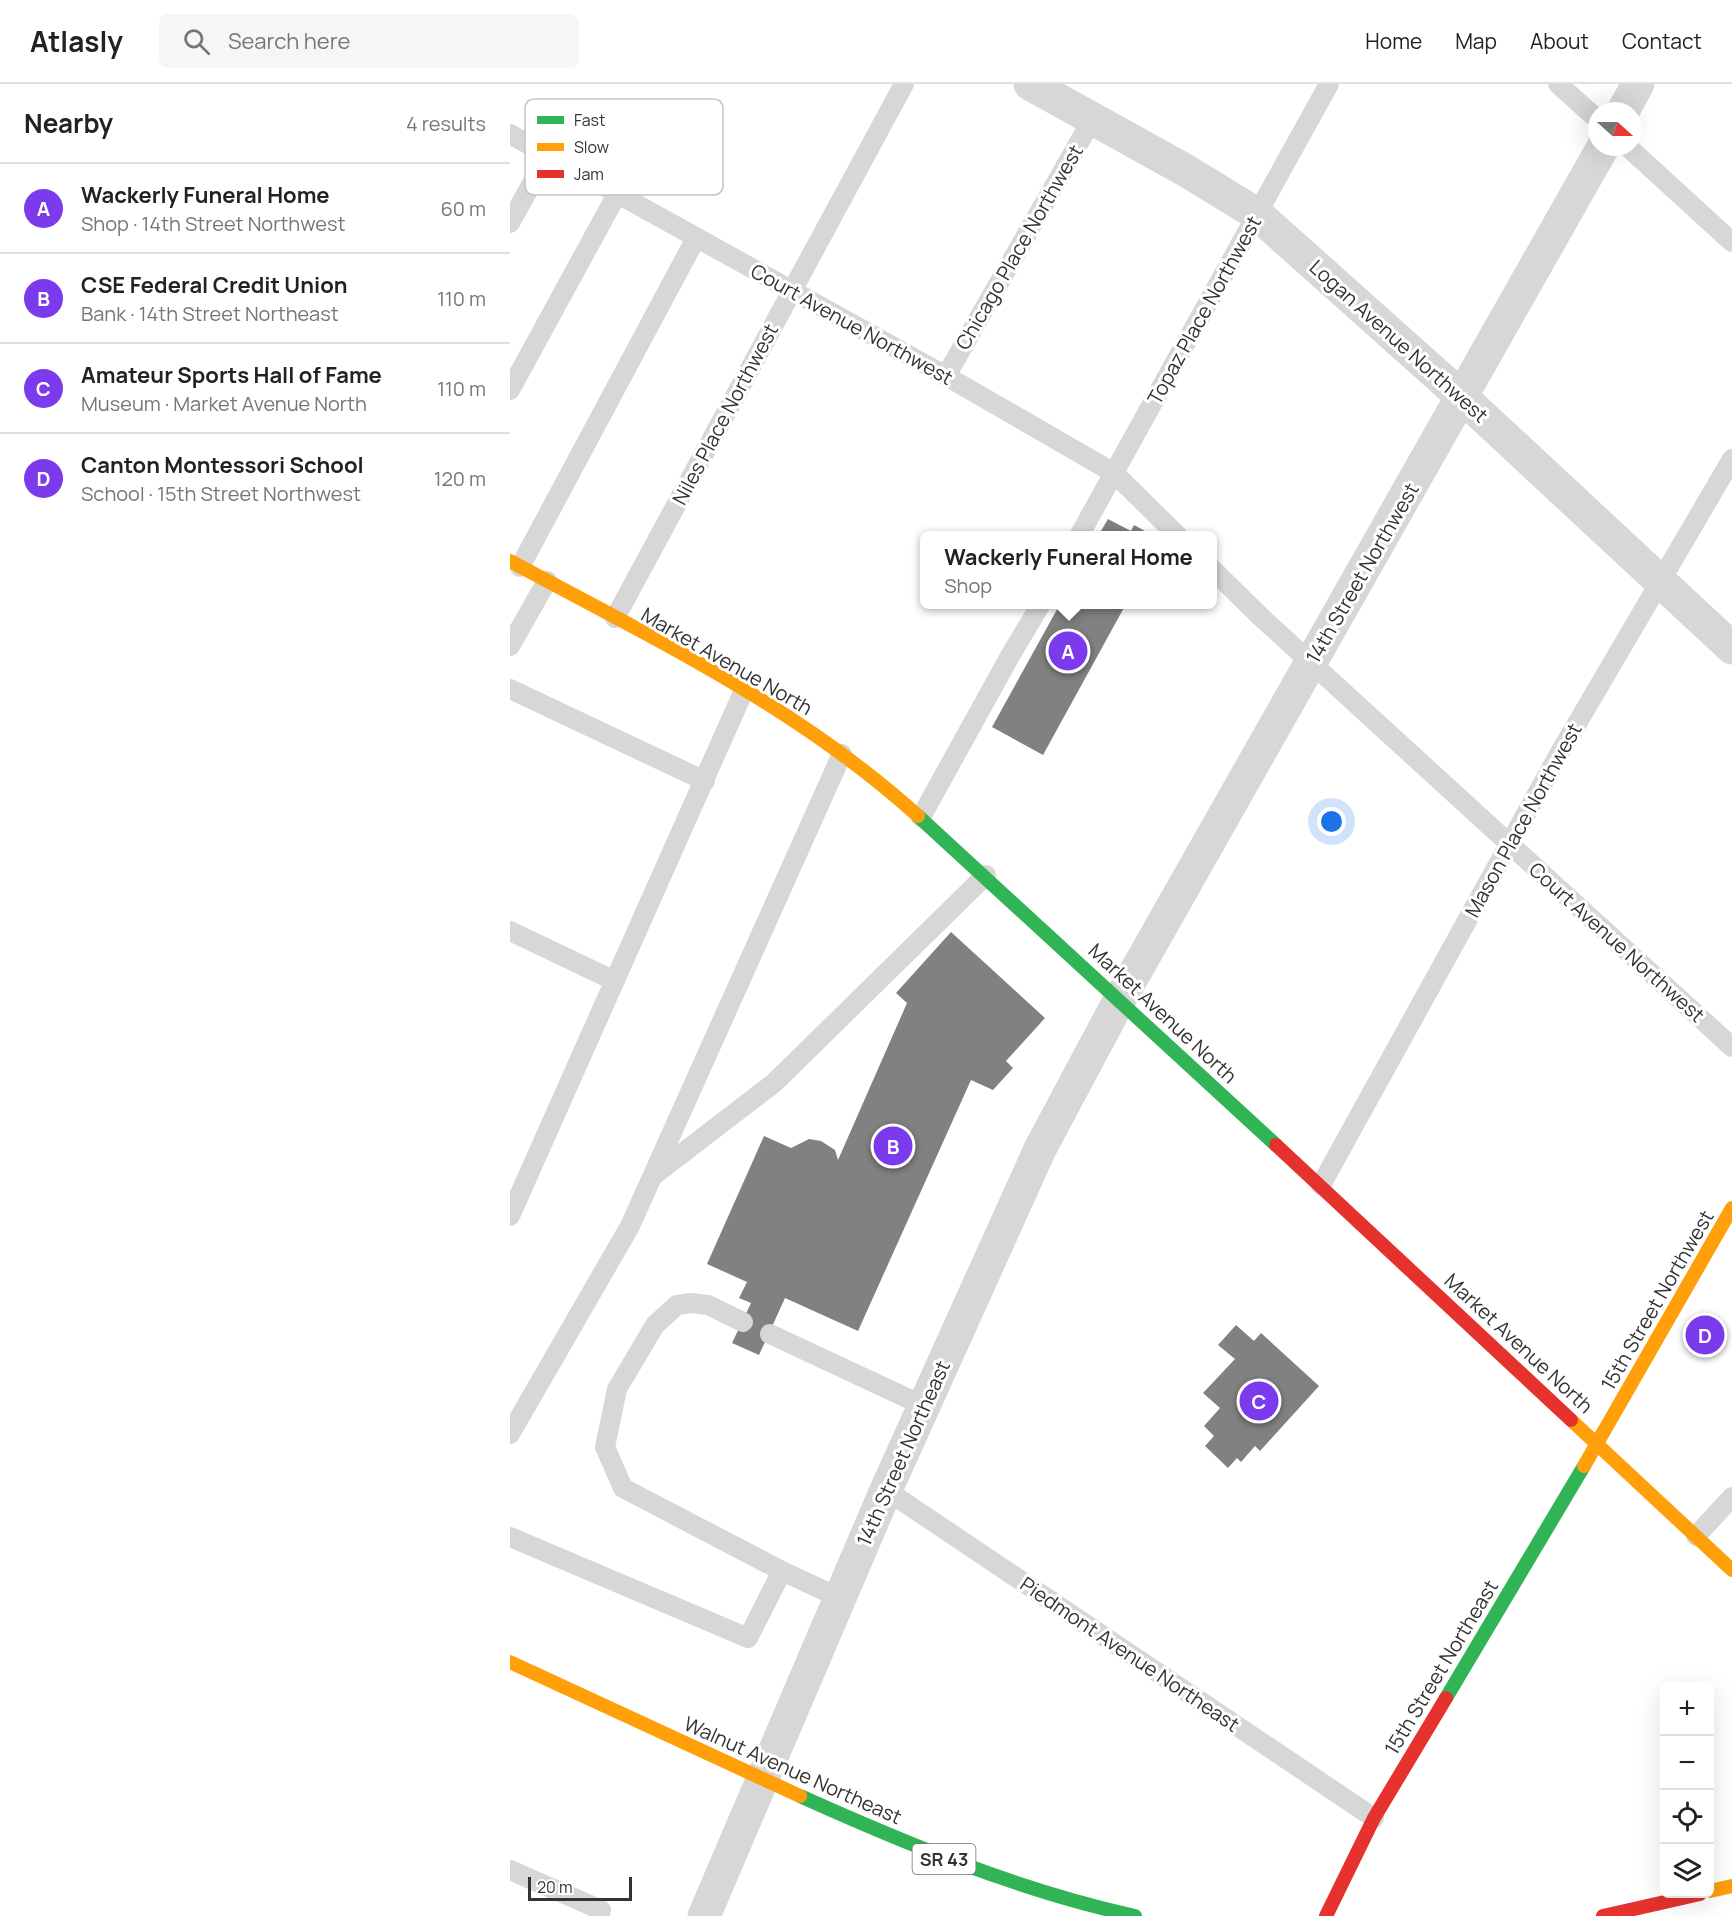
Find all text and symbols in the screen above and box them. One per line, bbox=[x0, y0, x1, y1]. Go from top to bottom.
search box bbox=[159, 14, 579, 68]
text: Atlasly bbox=[30, 22, 123, 60]
icon: search bbox=[180, 25, 213, 58]
text: Search here bbox=[228, 26, 350, 56]
text: Home bbox=[1365, 27, 1422, 55]
text: Map bbox=[1455, 27, 1497, 55]
text: About bbox=[1530, 27, 1589, 55]
text: Contact bbox=[1622, 27, 1702, 55]
legend bbox=[525, 99, 723, 195]
north arrow bbox=[1588, 102, 1642, 156]
text: Nearby bbox=[24, 105, 113, 141]
text: Fast bbox=[574, 109, 605, 131]
text: 4 results bbox=[406, 110, 486, 137]
text: Slow bbox=[574, 136, 609, 158]
street label: Chicago Place Northwest bbox=[949, 139, 1089, 355]
text: Jam bbox=[574, 163, 604, 185]
text: Wackerly Funeral Home bbox=[81, 180, 329, 210]
text: A bbox=[37, 195, 50, 222]
text: 60 m bbox=[440, 195, 486, 222]
text: Shop · 14th Street Northwest bbox=[81, 210, 345, 237]
street label: Topaz Place Northwest bbox=[1141, 211, 1267, 409]
street label: Logan Avenue Northwest bbox=[1304, 254, 1494, 428]
street label: Court Avenue Northwest bbox=[746, 257, 958, 391]
text: CSE Federal Credit Union bbox=[81, 270, 347, 300]
text: B bbox=[37, 285, 50, 312]
text: 110 m bbox=[437, 285, 486, 312]
text: Bank · 14th Street Northeast bbox=[81, 300, 339, 327]
street label: Niles Place Northwest bbox=[666, 319, 784, 509]
text: Amateur Sports Hall of Fame bbox=[81, 360, 382, 390]
text: C bbox=[36, 375, 51, 402]
text: 110 m bbox=[437, 375, 486, 402]
text: Museum · Market Avenue North bbox=[81, 390, 367, 417]
text: Canton Montessori School bbox=[81, 450, 364, 480]
text: D bbox=[36, 465, 51, 492]
text: 120 m bbox=[434, 465, 486, 492]
street label: 14th Street Northwest bbox=[1299, 478, 1425, 668]
text: School · 15th Street Northwest bbox=[81, 480, 361, 507]
popup bbox=[920, 531, 1217, 609]
text: Wackerly Funeral Home bbox=[944, 542, 1193, 572]
text: Shop bbox=[944, 572, 992, 599]
street label: Market Avenue North bbox=[636, 601, 818, 721]
pin: A bbox=[1048, 628, 1088, 674]
street label: Mason Place Northwest bbox=[1458, 718, 1588, 922]
your location bbox=[1317, 807, 1346, 836]
street label: Court Avenue Northwest bbox=[1523, 856, 1711, 1028]
street label: Market Avenue North bbox=[1083, 937, 1243, 1089]
pin: B bbox=[874, 1124, 913, 1168]
street label: 15th Street Northwest bbox=[1594, 1205, 1720, 1395]
street label: Market Avenue North bbox=[1439, 1267, 1599, 1419]
pin: D bbox=[1686, 1312, 1724, 1358]
street label: 14th Street Northeast bbox=[850, 1356, 956, 1550]
pin: C bbox=[1240, 1378, 1278, 1424]
street label: Piedmont Avenue Northeast bbox=[1015, 1570, 1245, 1738]
street label: 15th Street Northeast bbox=[1378, 1574, 1504, 1760]
map controls bbox=[1660, 1682, 1714, 1898]
button: + bbox=[1660, 1682, 1714, 1736]
street label: Walnut Avenue Northeast bbox=[680, 1710, 906, 1830]
button: − bbox=[1660, 1736, 1714, 1790]
button: locate bbox=[1660, 1790, 1714, 1844]
road number: SR 43 bbox=[912, 1844, 976, 1874]
button: layers bbox=[1660, 1844, 1714, 1898]
scale bar bbox=[528, 1874, 632, 1902]
text: 20 m bbox=[537, 1876, 573, 1898]

